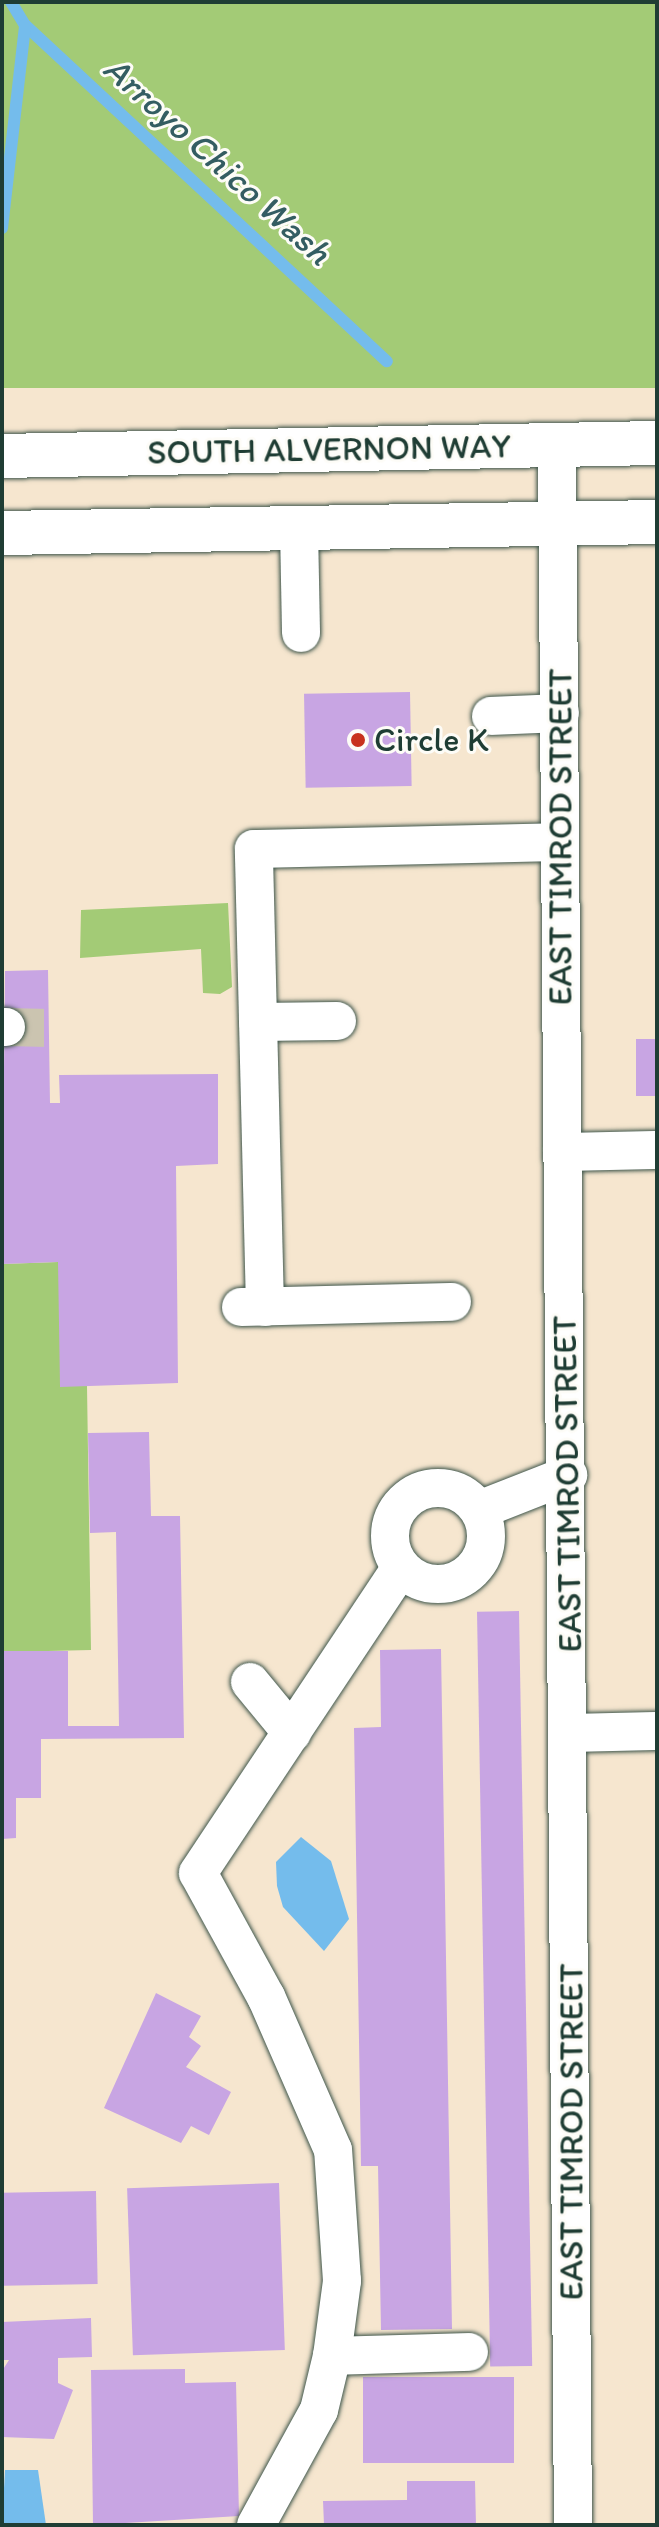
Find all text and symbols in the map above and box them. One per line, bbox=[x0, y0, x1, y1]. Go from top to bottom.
water label: Arroyo Chico Wash bbox=[96, 47, 340, 273]
street label: SOUTH ALVERNON WAY bbox=[147, 425, 511, 473]
street label: EAST TIMROD STREET bbox=[540, 668, 580, 1006]
place label: Circle K bbox=[374, 720, 489, 760]
marker: Circle K bbox=[349, 731, 367, 749]
street label: EAST TIMROD STREET bbox=[544, 1315, 590, 1653]
street label: EAST TIMROD STREET bbox=[551, 1963, 591, 2301]

